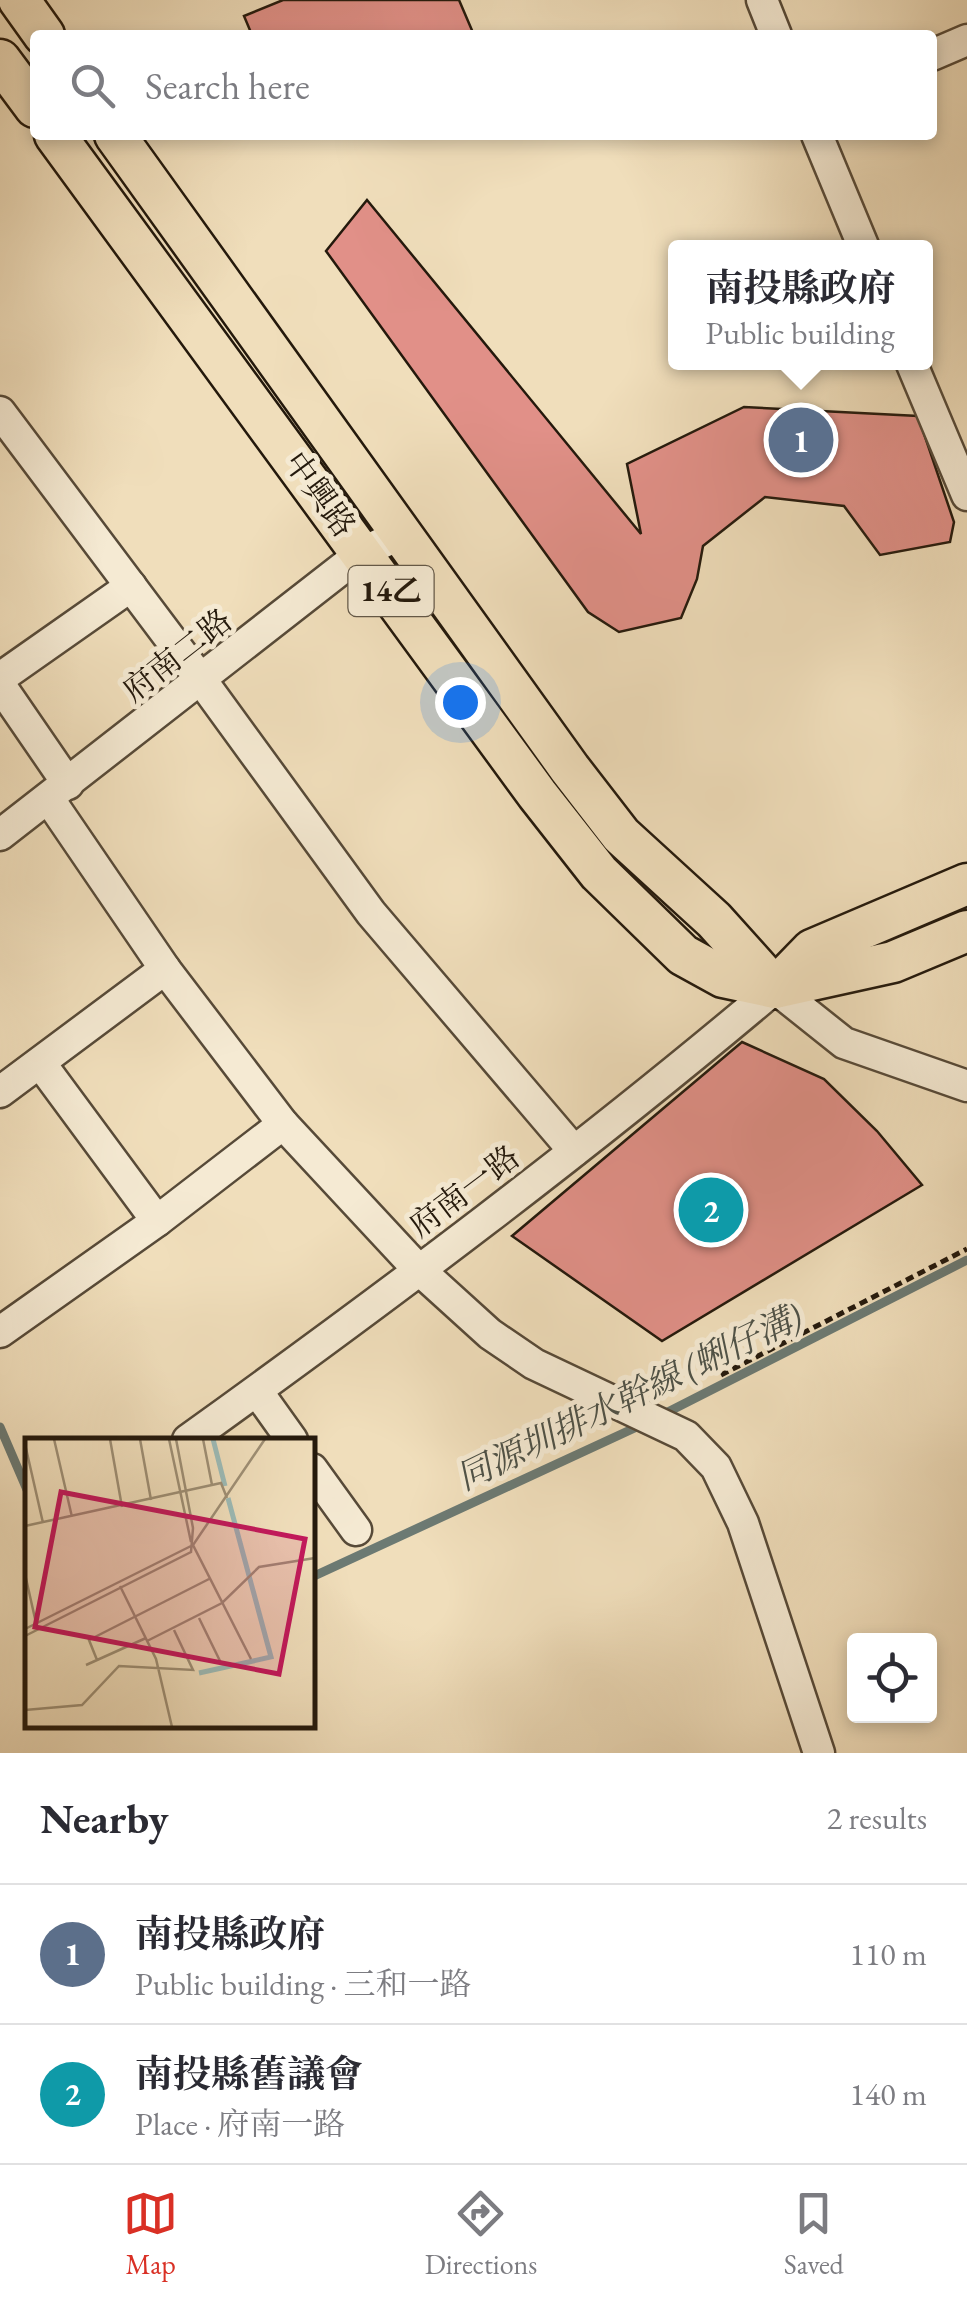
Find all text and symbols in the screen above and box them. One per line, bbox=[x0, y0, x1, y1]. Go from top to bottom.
search box bbox=[30, 30, 937, 140]
icon: search bbox=[65, 58, 120, 113]
text: Search here bbox=[145, 61, 310, 110]
popup bbox=[668, 240, 933, 370]
text: 南投縣政府 bbox=[705, 263, 896, 312]
text: Public building bbox=[705, 312, 895, 354]
pin: 1 bbox=[768, 402, 834, 478]
street label: 中興路 bbox=[275, 443, 365, 545]
road number: 14乙 bbox=[348, 566, 434, 616]
street label: 府南二路 bbox=[114, 599, 240, 711]
your location bbox=[435, 677, 486, 728]
street label: 府南一路 bbox=[400, 1136, 528, 1246]
pin: 2 bbox=[678, 1172, 744, 1248]
water label: 同源圳排水幹線 (蜊仔溝) bbox=[449, 1293, 809, 1500]
inset map bbox=[25, 1438, 315, 1728]
map controls bbox=[847, 1633, 937, 1723]
button: locate bbox=[847, 1633, 937, 1723]
text: Nearby bbox=[40, 1791, 169, 1846]
text: 2 results bbox=[827, 1797, 927, 1839]
text: 南投縣政府 bbox=[135, 1909, 325, 1958]
text: 1 bbox=[64, 1933, 81, 1975]
text: 110 m bbox=[850, 1933, 927, 1975]
text: Public building · 三和一路 bbox=[135, 1963, 471, 2005]
text: 南投縣舊議會 bbox=[135, 2049, 363, 2098]
text: 2 bbox=[64, 2073, 81, 2115]
text: 140 m bbox=[850, 2073, 927, 2115]
text: Place · 府南一路 bbox=[135, 2103, 345, 2145]
tab: Map bbox=[123, 2186, 178, 2282]
tab: Directions bbox=[425, 2186, 537, 2282]
tab: Saved bbox=[784, 2186, 844, 2282]

